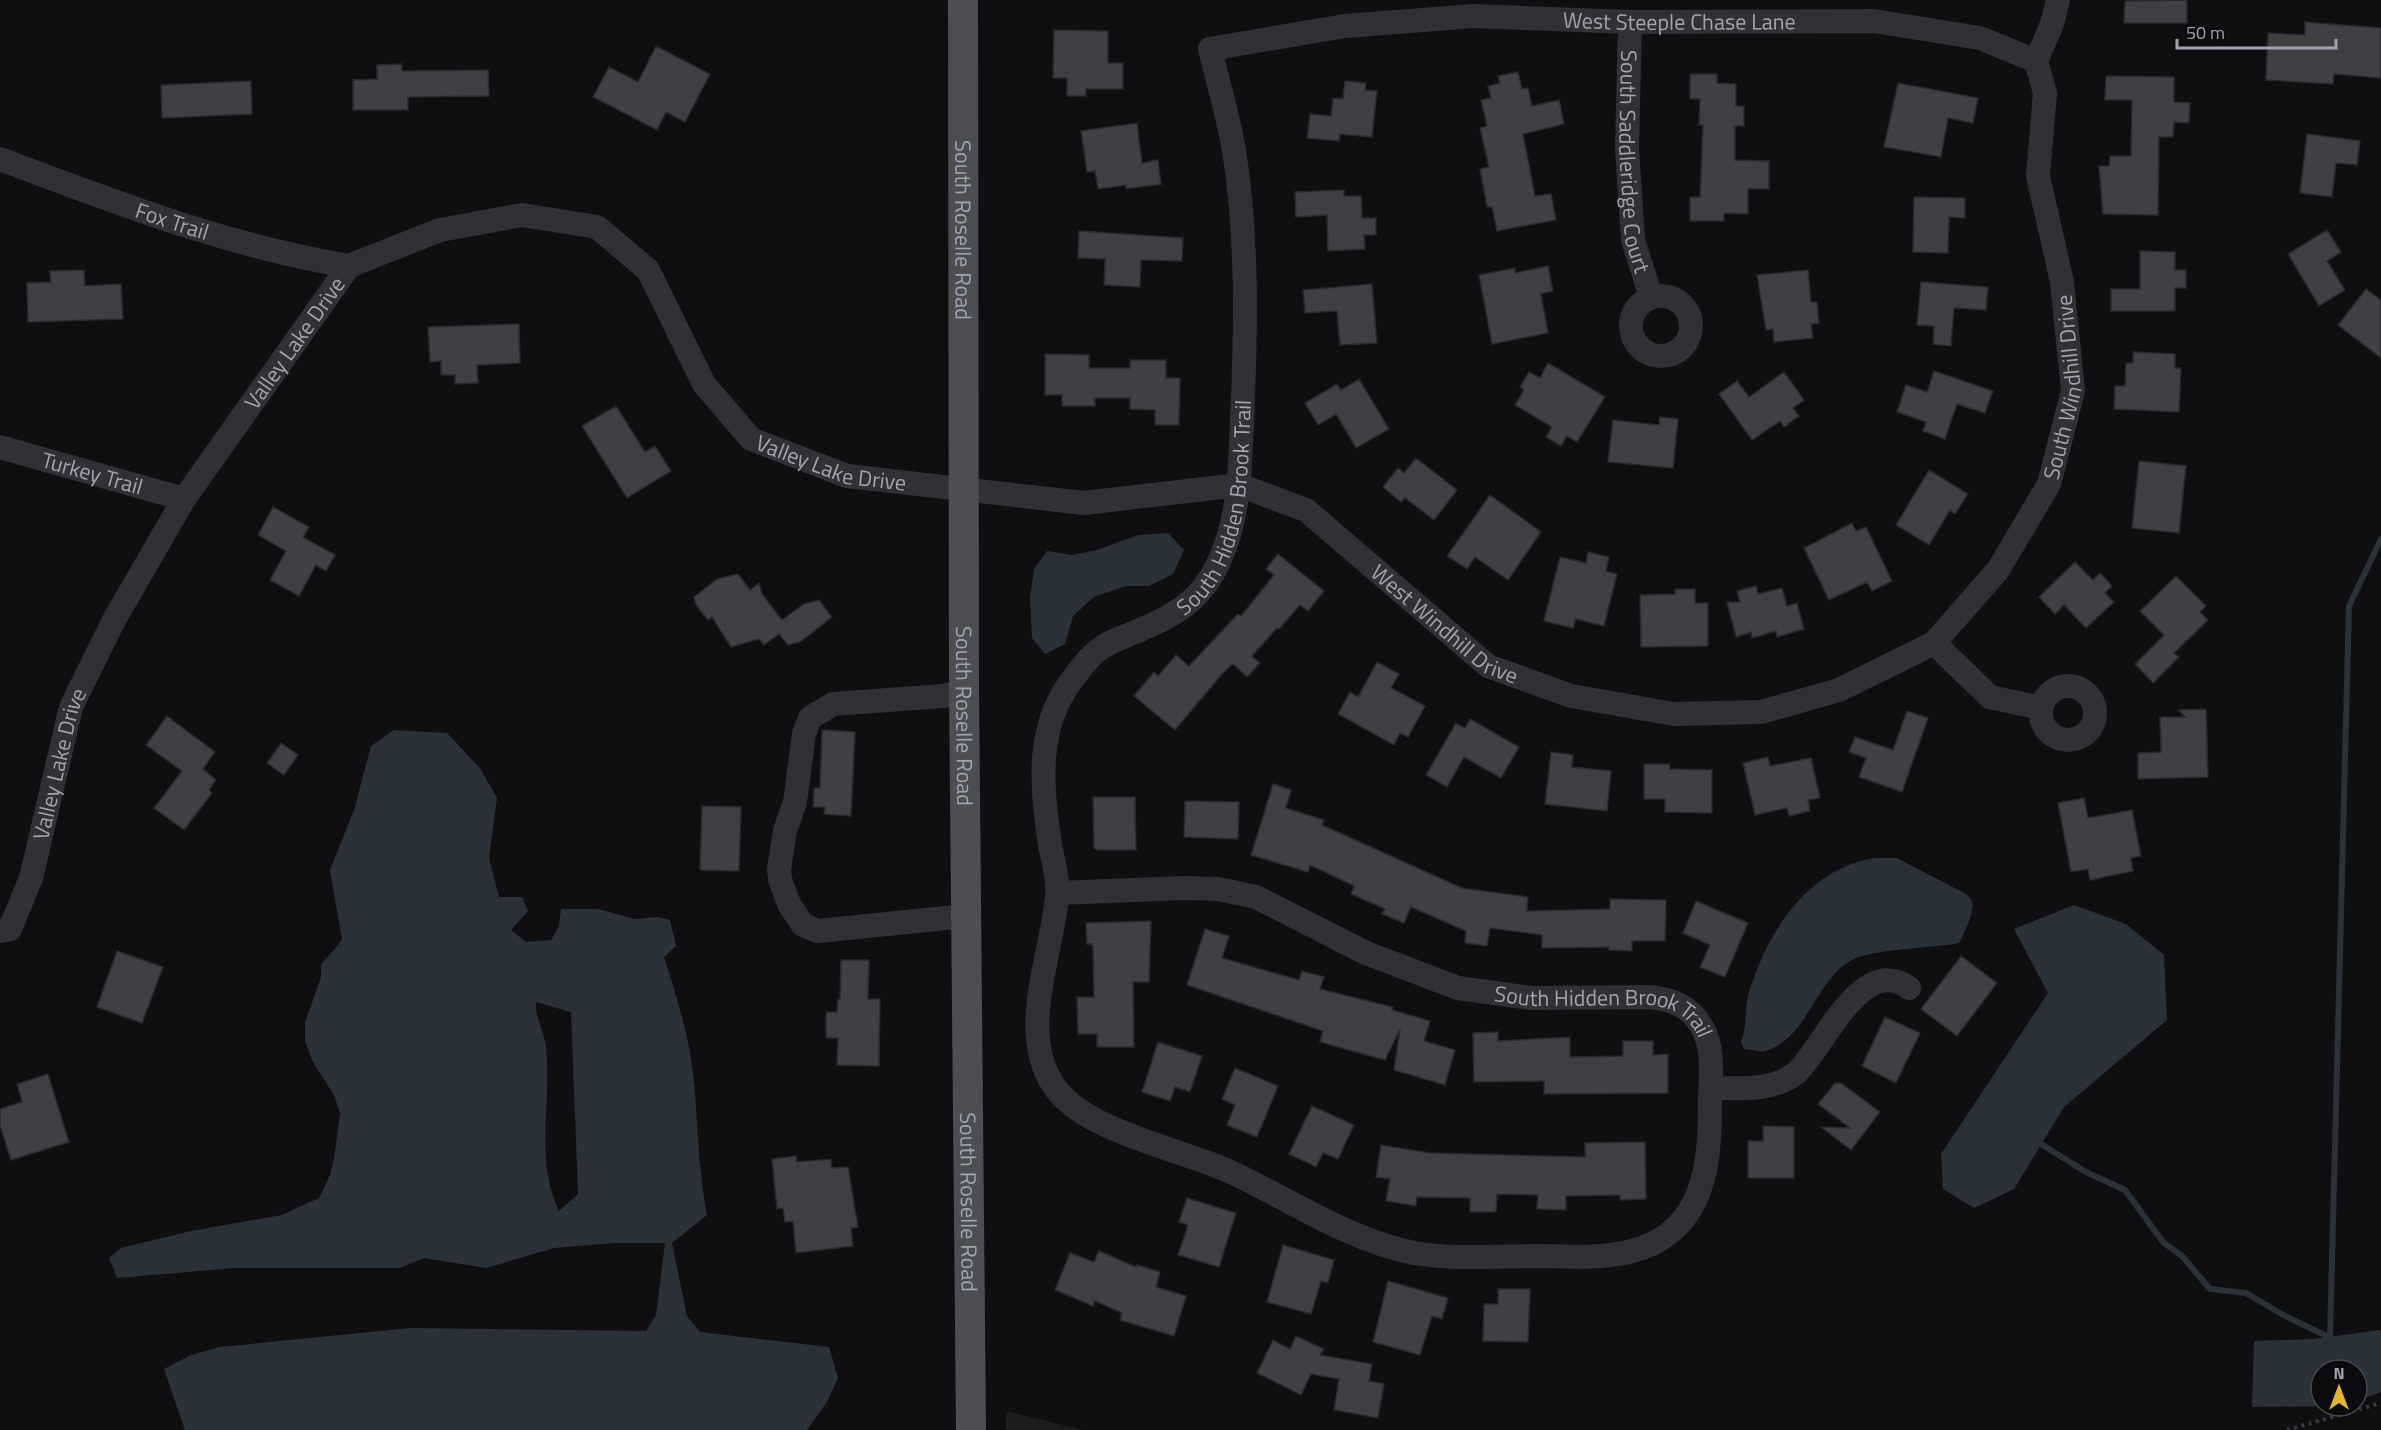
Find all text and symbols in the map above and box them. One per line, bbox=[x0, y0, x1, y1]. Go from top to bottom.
street label: West Steeple Chase Lane bbox=[1562, 2, 1796, 39]
scale bar bbox=[2177, 12, 2336, 50]
text: 50 m bbox=[2186, 19, 2225, 46]
street label: South Saddleridge Court bbox=[1610, 50, 1659, 278]
street label: South Roselle Road bbox=[946, 140, 980, 320]
street label: Fox Trail bbox=[131, 193, 213, 249]
street label: Valley Lake Drive bbox=[236, 270, 353, 416]
street label: South Windhill Drive bbox=[2034, 293, 2091, 483]
street label: South Hidden Brook Trail bbox=[1169, 399, 1260, 624]
street label: Valley Lake Drive bbox=[751, 425, 908, 500]
street label: Turkey Trail bbox=[38, 443, 147, 504]
street label: West Windhill Drive bbox=[1363, 556, 1523, 693]
street label: South Roselle Road bbox=[947, 626, 982, 806]
street label: Valley Lake Drive bbox=[23, 682, 95, 843]
street label: South Hidden Brook Trail bbox=[1492, 976, 1722, 1043]
street label: South Roselle Road bbox=[951, 1112, 987, 1292]
north arrow bbox=[2309, 1358, 2369, 1418]
text: N bbox=[2333, 1361, 2345, 1385]

